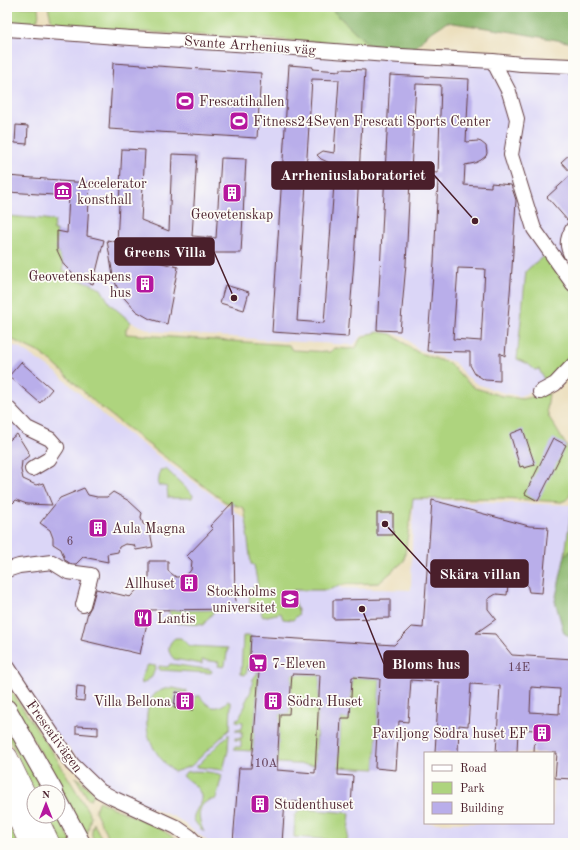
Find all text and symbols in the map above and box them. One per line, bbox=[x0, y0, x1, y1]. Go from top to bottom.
street label: Svante Arrhenius väg bbox=[183, 34, 317, 58]
sports icon: Frescatihallen bbox=[174, 90, 196, 112]
place label: Frescatihallen bbox=[199, 95, 285, 109]
sports icon: Fitness24Seven Frescati Sports Center bbox=[228, 110, 250, 132]
place label: Fitness24Seven Frescati Sports Center bbox=[253, 115, 491, 129]
callout: Arrheniuslaboratoriet bbox=[272, 162, 434, 189]
text: Arrheniuslaboratoriet bbox=[280, 169, 426, 184]
place label: Accelerator konsthall bbox=[77, 177, 147, 207]
museum icon: Accelerator konsthall bbox=[52, 180, 74, 202]
building icon: Geovetenskap bbox=[221, 182, 243, 204]
place label: Geovetenskap bbox=[191, 208, 273, 222]
callout: Greens Villa bbox=[115, 238, 214, 265]
text: Greens Villa bbox=[124, 246, 207, 261]
place label: Geovetenskapens hus bbox=[28, 270, 131, 300]
building icon: Geovetenskapens hus bbox=[134, 273, 156, 295]
building icon: Aula Magna bbox=[87, 517, 109, 539]
place label: Aula Magna bbox=[112, 522, 186, 536]
house number: 6 bbox=[67, 536, 74, 548]
callout: Skära villan bbox=[431, 560, 528, 587]
text: Skära villan bbox=[439, 568, 521, 583]
building icon: Allhuset bbox=[178, 572, 200, 594]
place label: Allhuset bbox=[124, 577, 175, 591]
place label: Stockholms universitet bbox=[207, 585, 276, 615]
school or university icon: Stockholms universitet bbox=[279, 588, 301, 610]
restaurant icon: Lantis bbox=[132, 607, 154, 629]
place label: Lantis bbox=[157, 612, 196, 626]
callout: Bloms hus bbox=[384, 651, 468, 678]
supermarket icon: 7-Eleven bbox=[247, 652, 269, 674]
place label: 7-Eleven bbox=[272, 657, 326, 671]
text: Bloms hus bbox=[392, 658, 460, 673]
house number: 14E bbox=[508, 662, 530, 674]
building icon: Villa Bellona bbox=[174, 690, 196, 712]
building icon: Södra Huset bbox=[262, 690, 284, 712]
place label: Villa Bellona bbox=[94, 695, 171, 709]
place label: Södra Huset bbox=[287, 695, 363, 709]
street label: Frescativägen bbox=[23, 698, 85, 776]
building icon: Paviljong Södra huset EF bbox=[531, 722, 553, 744]
place label: Paviljong Södra huset EF bbox=[372, 727, 528, 741]
legend bbox=[424, 752, 554, 824]
house number: 10A bbox=[254, 758, 278, 770]
text: Road bbox=[460, 763, 487, 775]
text: Park bbox=[460, 783, 485, 795]
north arrow bbox=[26, 784, 66, 824]
text: N bbox=[42, 790, 51, 801]
building icon: Studenthuset bbox=[249, 793, 271, 815]
place label: Studenthuset bbox=[274, 798, 354, 812]
text: Building bbox=[460, 803, 504, 815]

